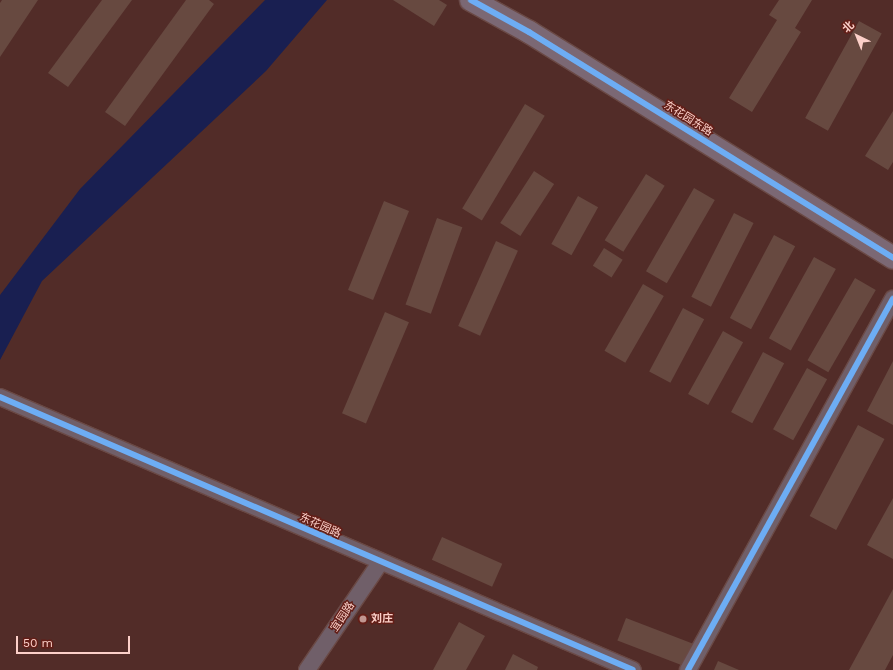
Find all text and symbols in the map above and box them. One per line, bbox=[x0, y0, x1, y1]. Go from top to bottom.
north arrow bbox=[837, 16, 877, 56]
text: 北 bbox=[840, 18, 857, 35]
street label: 东花园东路 bbox=[661, 99, 715, 139]
street label: 东花园路 bbox=[297, 511, 343, 541]
street label: 宜园路 bbox=[328, 600, 358, 634]
place label: 刘庄 bbox=[371, 612, 393, 626]
marker: 刘庄 bbox=[358, 614, 368, 624]
scale bar bbox=[18, 628, 132, 654]
text: 50 m bbox=[23, 636, 53, 650]

